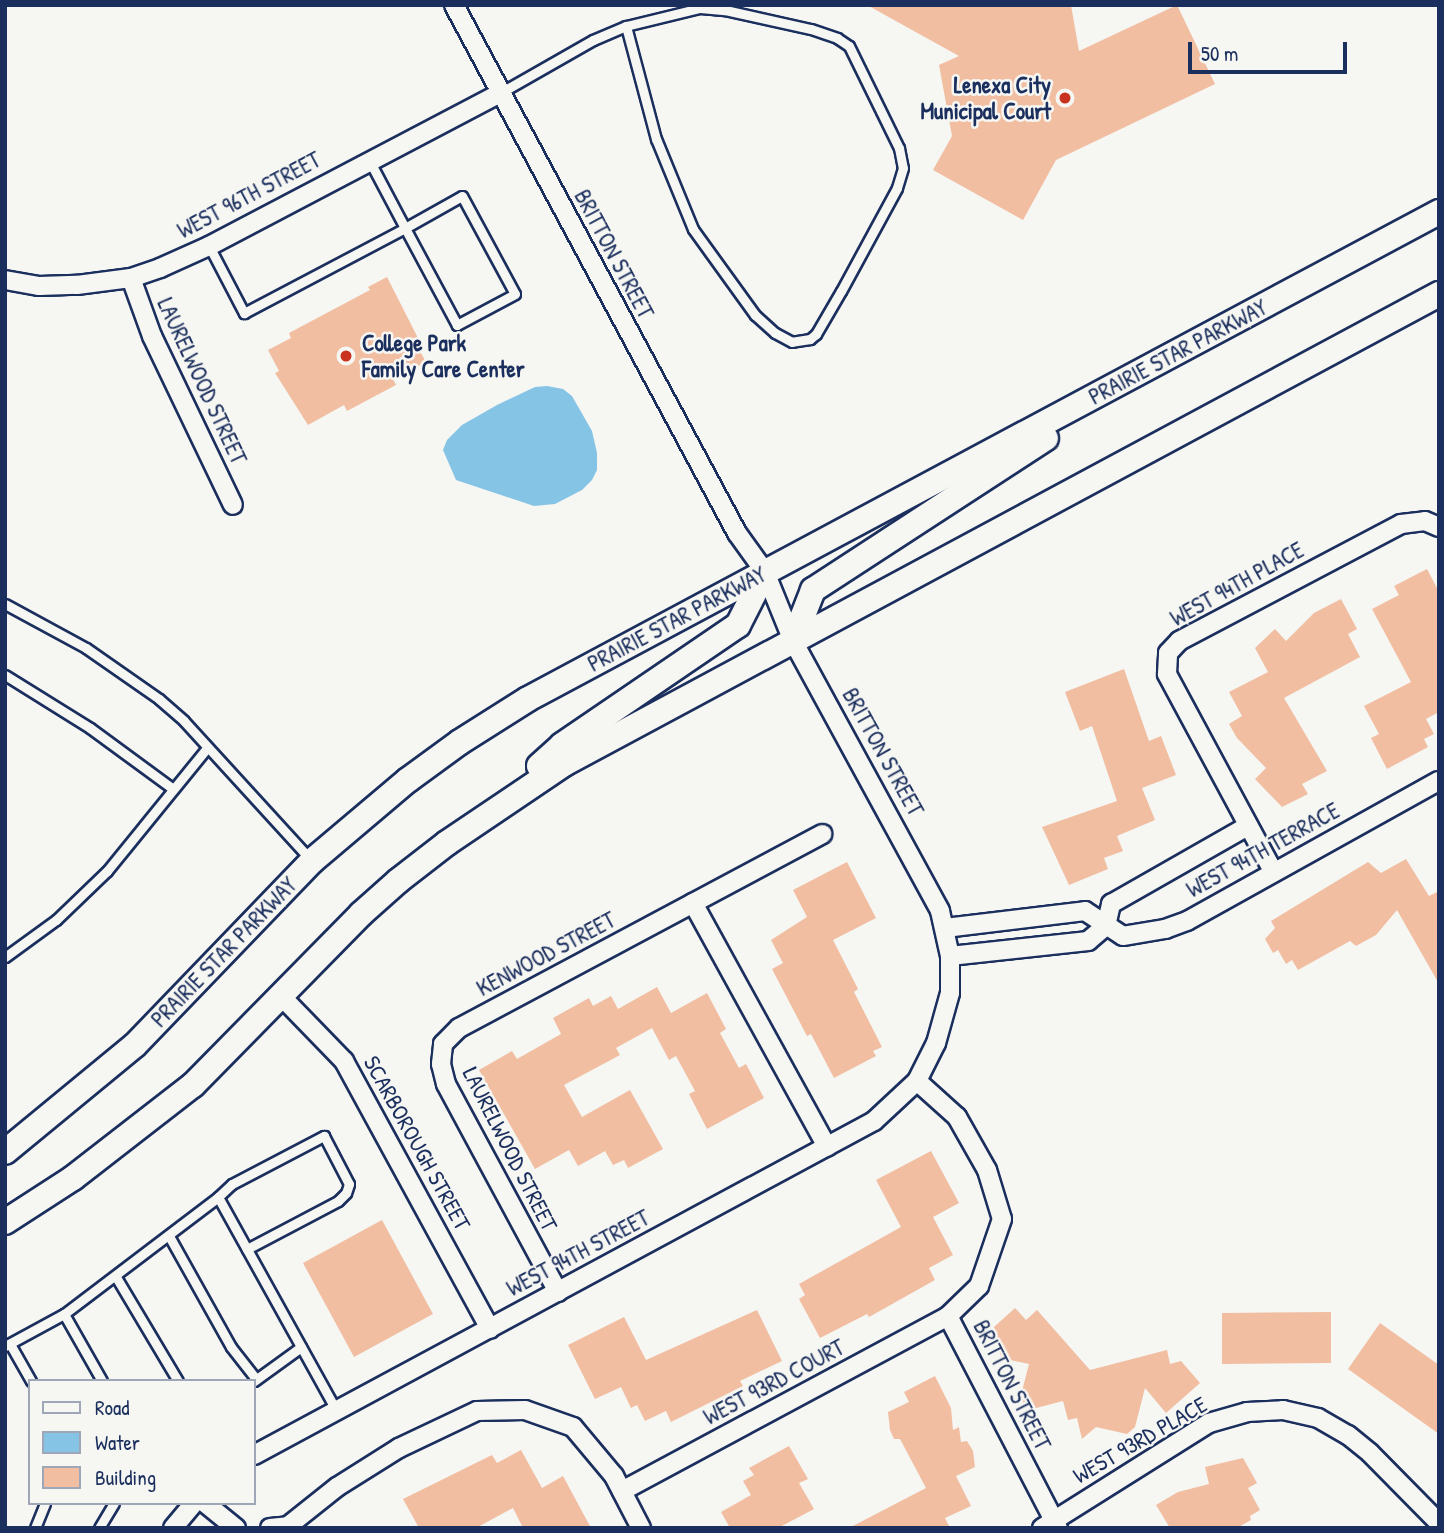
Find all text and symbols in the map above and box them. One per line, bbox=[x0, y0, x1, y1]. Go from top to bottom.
scale bar bbox=[1192, 28, 1351, 72]
text: 50 m bbox=[1201, 39, 1238, 68]
place label: Lenexa City Municipal Court bbox=[920, 71, 1051, 125]
marker: Lenexa City Municipal Court bbox=[1057, 90, 1073, 106]
street label: WEST 96TH STREET bbox=[173, 146, 325, 244]
street label: BRITTON STREET bbox=[568, 185, 660, 323]
street label: LAURELWOOD STREET bbox=[151, 293, 253, 469]
street label: PRAIRIE STAR PARKWAY bbox=[1084, 293, 1272, 411]
place label: College Park Family Care Center bbox=[362, 329, 525, 383]
marker: College Park Family Care Center bbox=[336, 346, 356, 366]
street label: WEST 94TH PLACE bbox=[1165, 536, 1309, 632]
street label: PRAIRIE STAR PARKWAY bbox=[583, 560, 771, 678]
street label: BRITTON STREET bbox=[836, 683, 930, 821]
street label: WEST 94TH TERRACE bbox=[1182, 797, 1344, 903]
street label: PRAIRIE STAR PARKWAY bbox=[145, 871, 303, 1033]
street label: KENWOOD STREET bbox=[472, 906, 620, 1002]
street label: SCARBOROUGH STREET bbox=[358, 1051, 476, 1235]
street label: LAURELWOOD STREET bbox=[457, 1062, 563, 1236]
street label: WEST 94TH STREET bbox=[502, 1204, 654, 1302]
street label: BRITTON STREET bbox=[967, 1315, 1057, 1455]
street label: WEST 93RD COURT bbox=[699, 1333, 849, 1431]
legend bbox=[28, 1379, 256, 1505]
street label: WEST 93RD PLACE bbox=[1068, 1391, 1212, 1489]
text: Road bbox=[95, 1393, 129, 1422]
text: Water bbox=[95, 1428, 140, 1457]
text: Building bbox=[95, 1463, 156, 1492]

